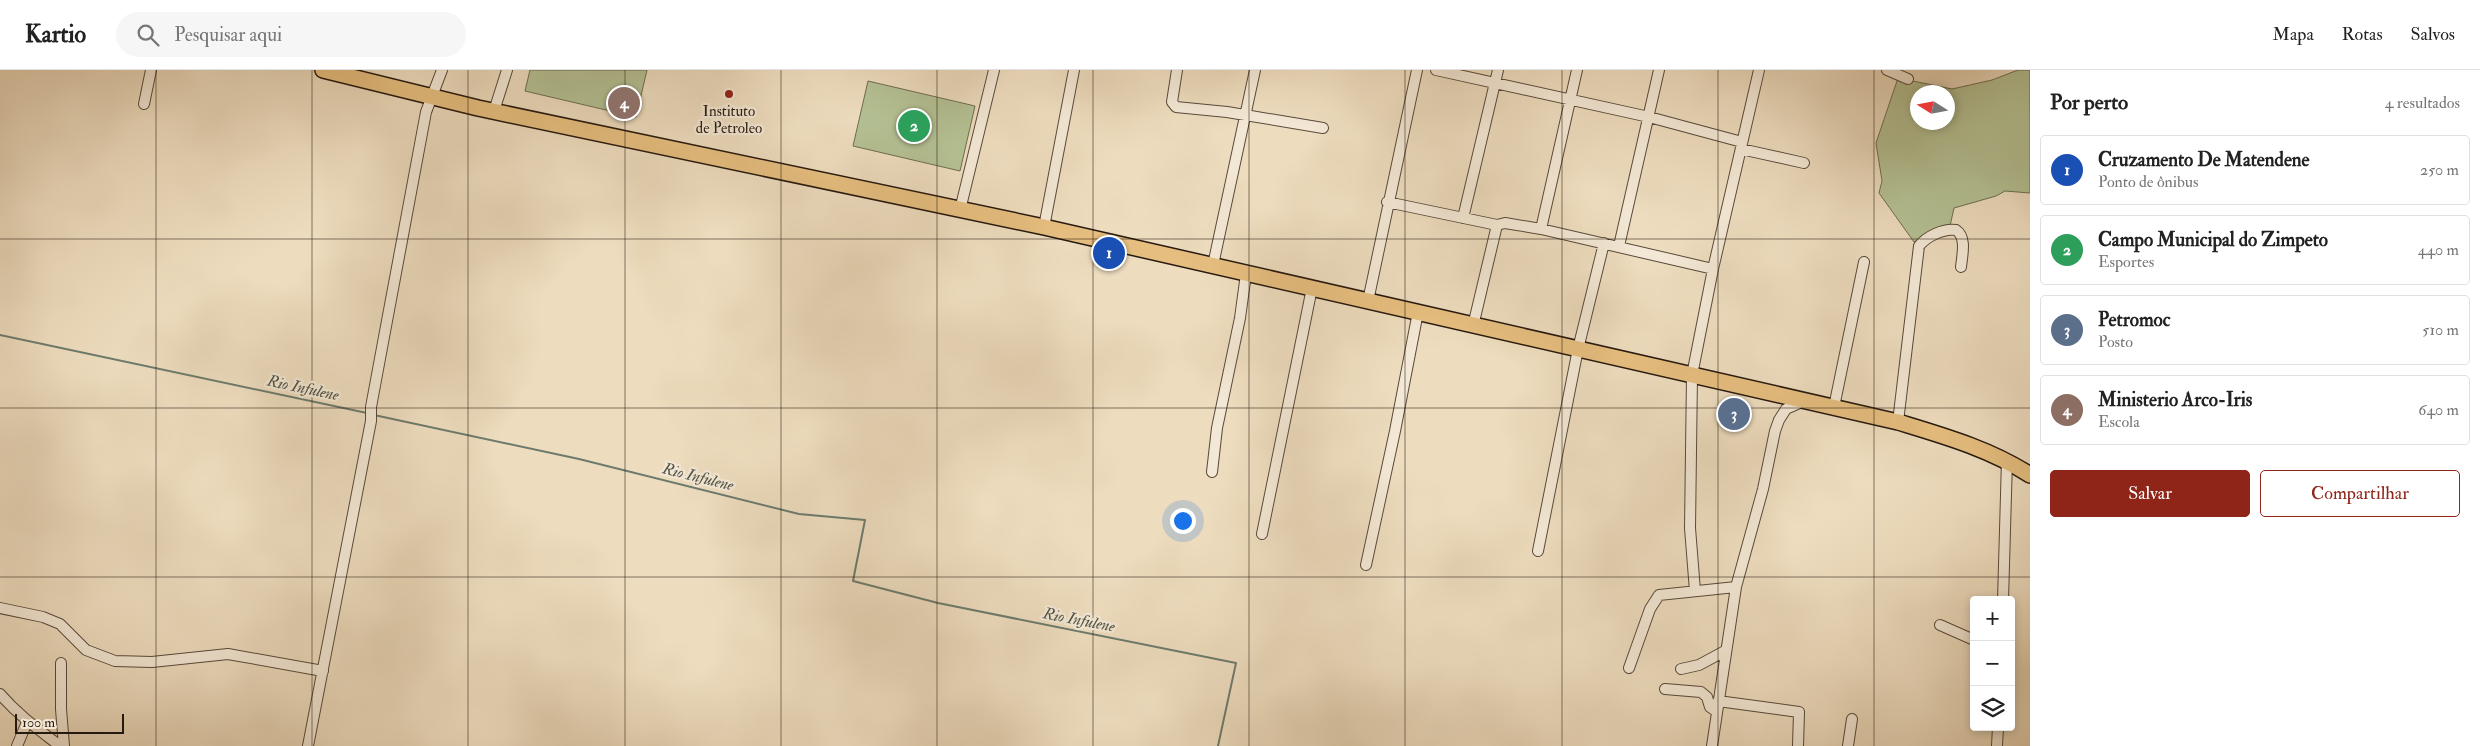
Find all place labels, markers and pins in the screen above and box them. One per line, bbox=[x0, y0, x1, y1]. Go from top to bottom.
pin: 4 bbox=[608, 84, 640, 122]
marker: Instituto de Petroleo bbox=[723, 88, 735, 100]
place label: Instituto de Petroleo bbox=[696, 102, 762, 138]
pin: 2 bbox=[898, 107, 930, 145]
pin: 1 bbox=[1093, 234, 1125, 272]
pin: 3 bbox=[1718, 395, 1750, 433]

